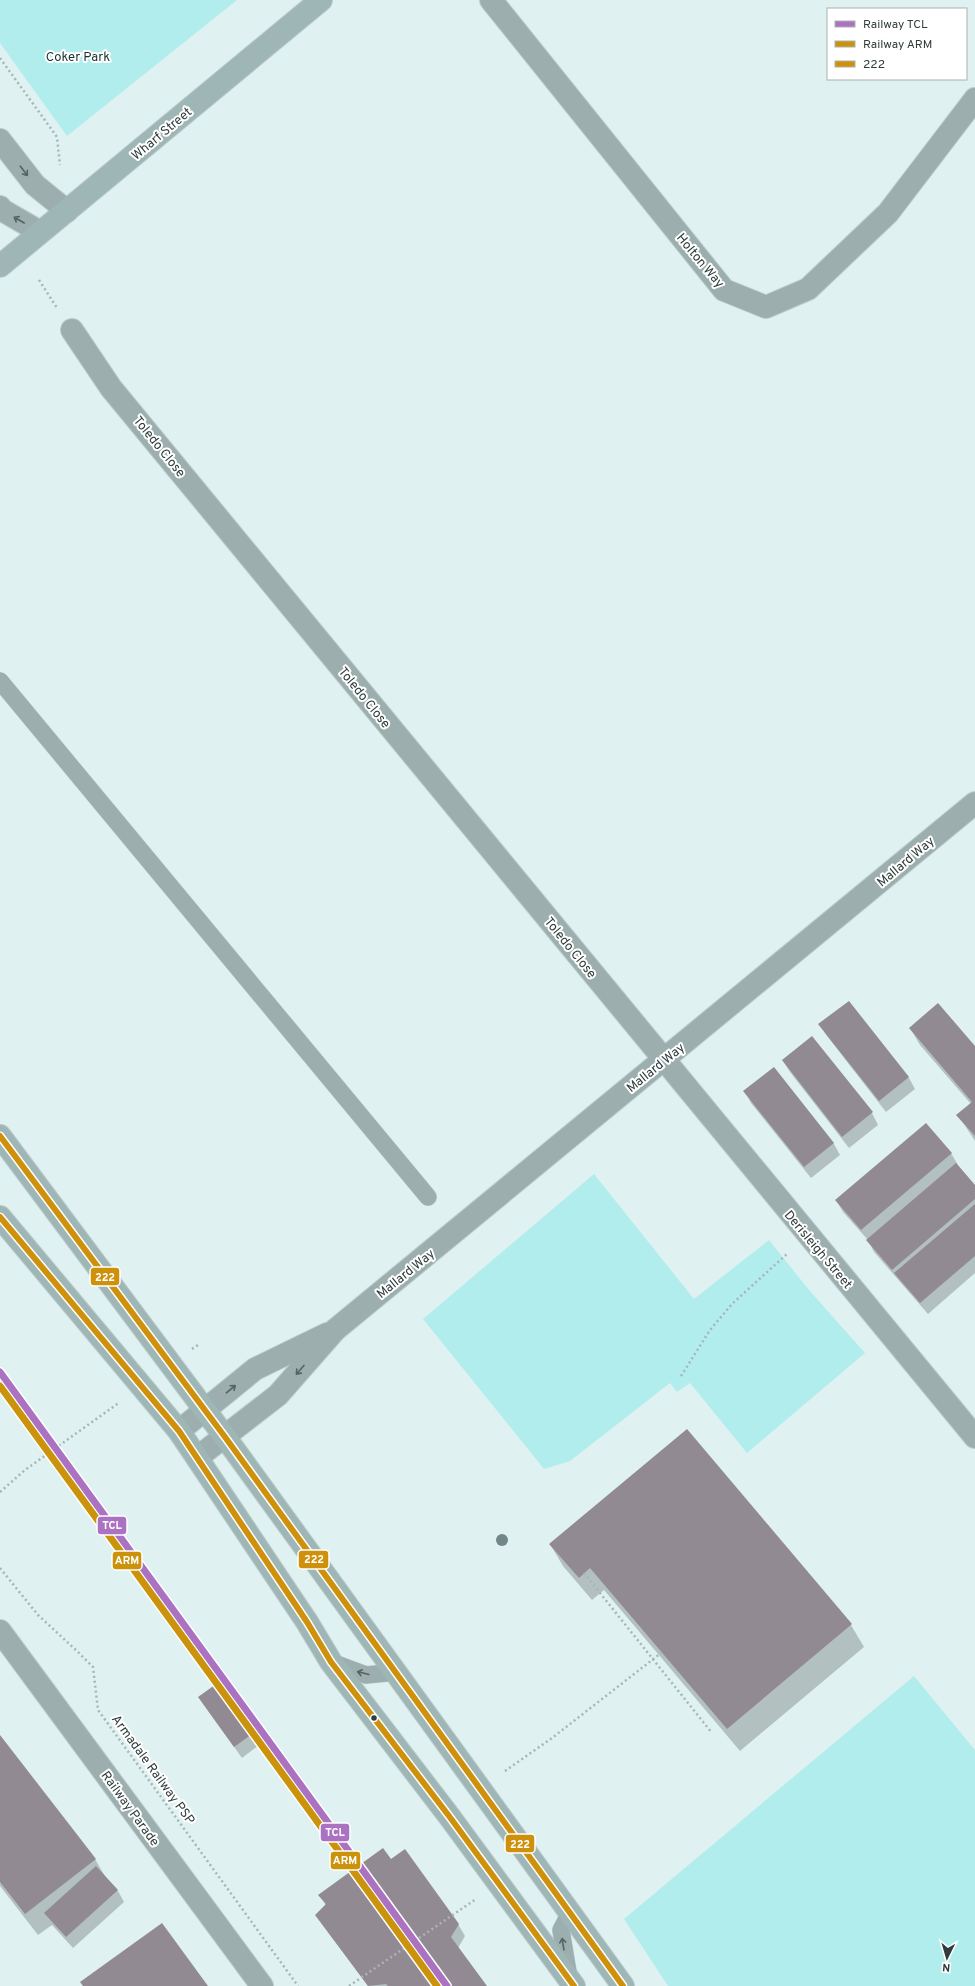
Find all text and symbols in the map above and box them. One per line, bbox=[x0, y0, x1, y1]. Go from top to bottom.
legend bbox=[827, 8, 967, 80]
text: Railway TCL bbox=[863, 17, 928, 33]
text: Railway ARM bbox=[863, 37, 932, 53]
park label: Coker Park bbox=[46, 50, 110, 66]
text: 222 bbox=[863, 57, 885, 73]
street label: Wharf Street bbox=[129, 105, 196, 164]
one-way arrow bbox=[19, 165, 28, 176]
one-way arrow bbox=[14, 216, 26, 224]
street label: Holton Way bbox=[672, 231, 727, 292]
street label: Toledo Close bbox=[129, 414, 188, 481]
street label: Toledo Close bbox=[334, 665, 393, 732]
street label: Mallard Way bbox=[874, 834, 938, 891]
street label: Toledo Close bbox=[540, 915, 599, 982]
street label: Mallard Way bbox=[624, 1040, 689, 1097]
street label: Derisleigh Street bbox=[780, 1208, 855, 1293]
street label: Mallard Way bbox=[374, 1246, 439, 1303]
line badge: 222 bbox=[90, 1267, 120, 1286]
text: 222 bbox=[95, 1271, 115, 1285]
one-way arrow bbox=[295, 1365, 304, 1375]
one-way arrow bbox=[226, 1384, 236, 1393]
line badge: TCL bbox=[97, 1516, 127, 1535]
text: TCL bbox=[102, 1519, 123, 1533]
line badge: 222 bbox=[298, 1550, 329, 1569]
line badge: ARM bbox=[112, 1551, 142, 1570]
text: 222 bbox=[304, 1553, 324, 1567]
text: ARM bbox=[115, 1554, 139, 1568]
one-way arrow bbox=[357, 1668, 370, 1676]
street label: Armadale Railway PSP bbox=[107, 1712, 197, 1828]
unlabelled marker bbox=[369, 1713, 379, 1723]
street label: Railway Parade bbox=[97, 1768, 162, 1850]
line badge: TCL bbox=[320, 1823, 350, 1842]
text: TCL bbox=[325, 1826, 346, 1840]
line badge: 222 bbox=[505, 1834, 535, 1853]
text: 222 bbox=[510, 1838, 530, 1852]
line badge: ARM bbox=[330, 1851, 361, 1870]
text: ARM bbox=[333, 1854, 357, 1868]
one-way arrow bbox=[559, 1938, 567, 1951]
north arrow bbox=[927, 1938, 967, 1978]
text: N bbox=[942, 1960, 951, 1974]

